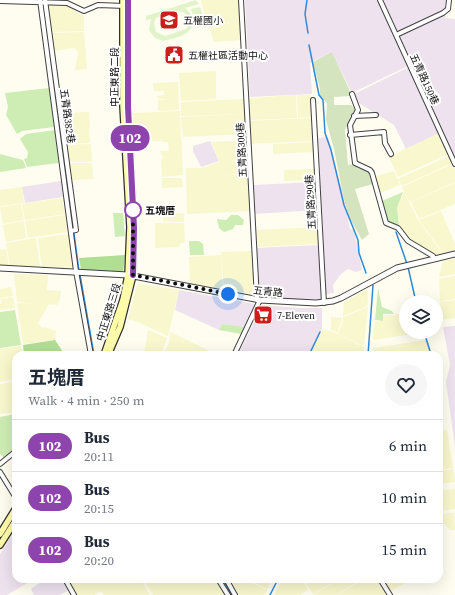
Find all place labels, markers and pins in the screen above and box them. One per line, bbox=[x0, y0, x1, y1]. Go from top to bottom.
school or university icon: 五權國小 bbox=[158, 9, 180, 31]
place label: 五權國小 bbox=[183, 14, 223, 27]
public building icon: 五權社區活動中心 bbox=[163, 44, 185, 66]
place label: 五權社區活動中心 bbox=[188, 49, 268, 62]
marker: 五塊厝 bbox=[124, 201, 142, 219]
place label: 五塊厝 bbox=[145, 204, 175, 217]
supermarket icon: 7-Eleven bbox=[252, 304, 274, 326]
place label: 7-Eleven bbox=[277, 309, 315, 322]

